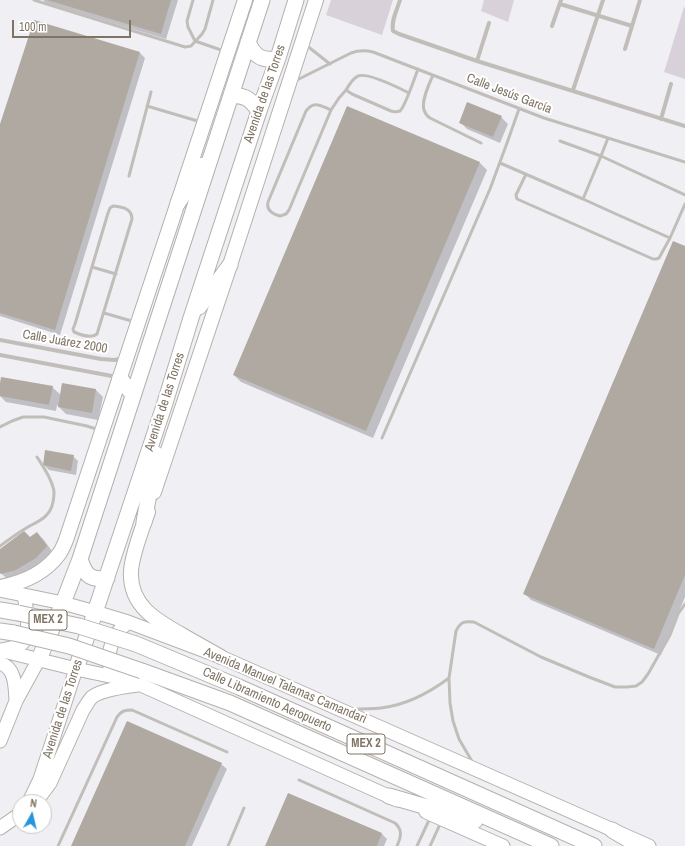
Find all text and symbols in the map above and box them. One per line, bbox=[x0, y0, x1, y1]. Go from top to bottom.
scale bar bbox=[14, 12, 133, 38]
text: 100 m bbox=[19, 19, 46, 35]
street label: Avenida de las Torres bbox=[241, 43, 289, 145]
street label: Calle Jesús García bbox=[464, 71, 554, 117]
street label: Calle Juárez 2000 bbox=[21, 327, 109, 357]
street label: Avenida de las Torres bbox=[142, 351, 188, 453]
road number: MEX 2 bbox=[29, 610, 67, 630]
street label: Avenida Manuel Talamas Camandari bbox=[201, 645, 369, 727]
street label: Avenida de las Torres bbox=[40, 658, 86, 760]
street label: Calle Libramiento Aeropuerto bbox=[200, 664, 334, 736]
road number: MEX 2 bbox=[347, 734, 385, 754]
north arrow bbox=[12, 794, 52, 834]
text: N bbox=[29, 796, 38, 810]

